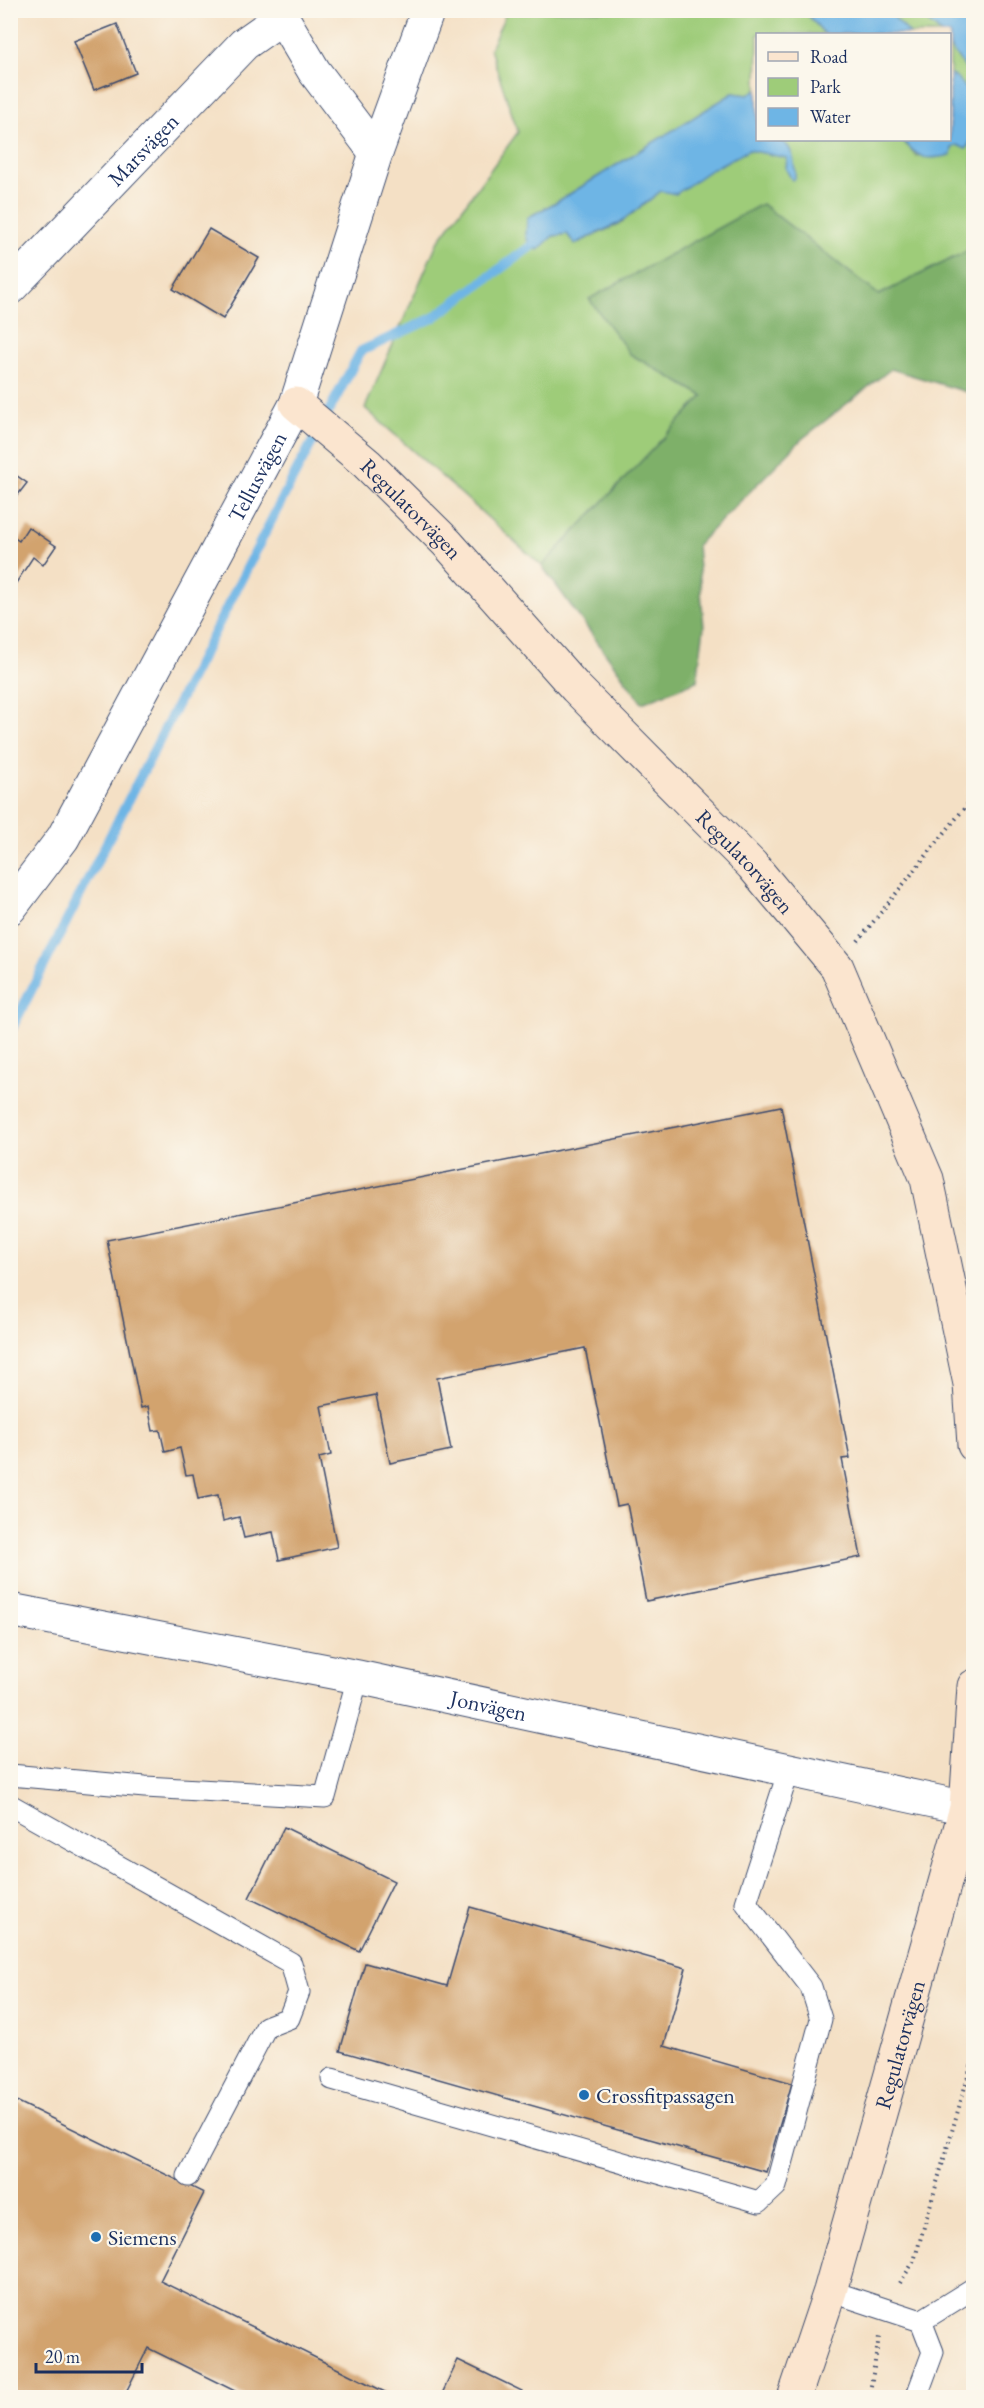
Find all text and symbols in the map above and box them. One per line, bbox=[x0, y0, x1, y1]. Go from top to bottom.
legend bbox=[756, 33, 951, 141]
text: Road bbox=[810, 45, 849, 68]
text: Park bbox=[810, 75, 841, 98]
text: Water bbox=[810, 105, 851, 128]
street label: Marsvägen bbox=[101, 107, 185, 192]
street label: Tellusvägen bbox=[221, 426, 294, 527]
street label: Regulatorvägen bbox=[354, 452, 469, 566]
street label: Regulatorvägen bbox=[690, 803, 801, 920]
street label: Jonvägen bbox=[446, 1683, 530, 1728]
street label: Regulatorvägen bbox=[868, 1977, 932, 2112]
place label: Crossfitpassagen bbox=[596, 2081, 735, 2110]
marker: Crossfitpassagen bbox=[577, 2088, 591, 2102]
place label: Siemens bbox=[108, 2223, 177, 2252]
marker: Siemens bbox=[89, 2230, 103, 2244]
scale bar bbox=[36, 2336, 142, 2374]
text: 20 m bbox=[45, 2345, 80, 2368]

